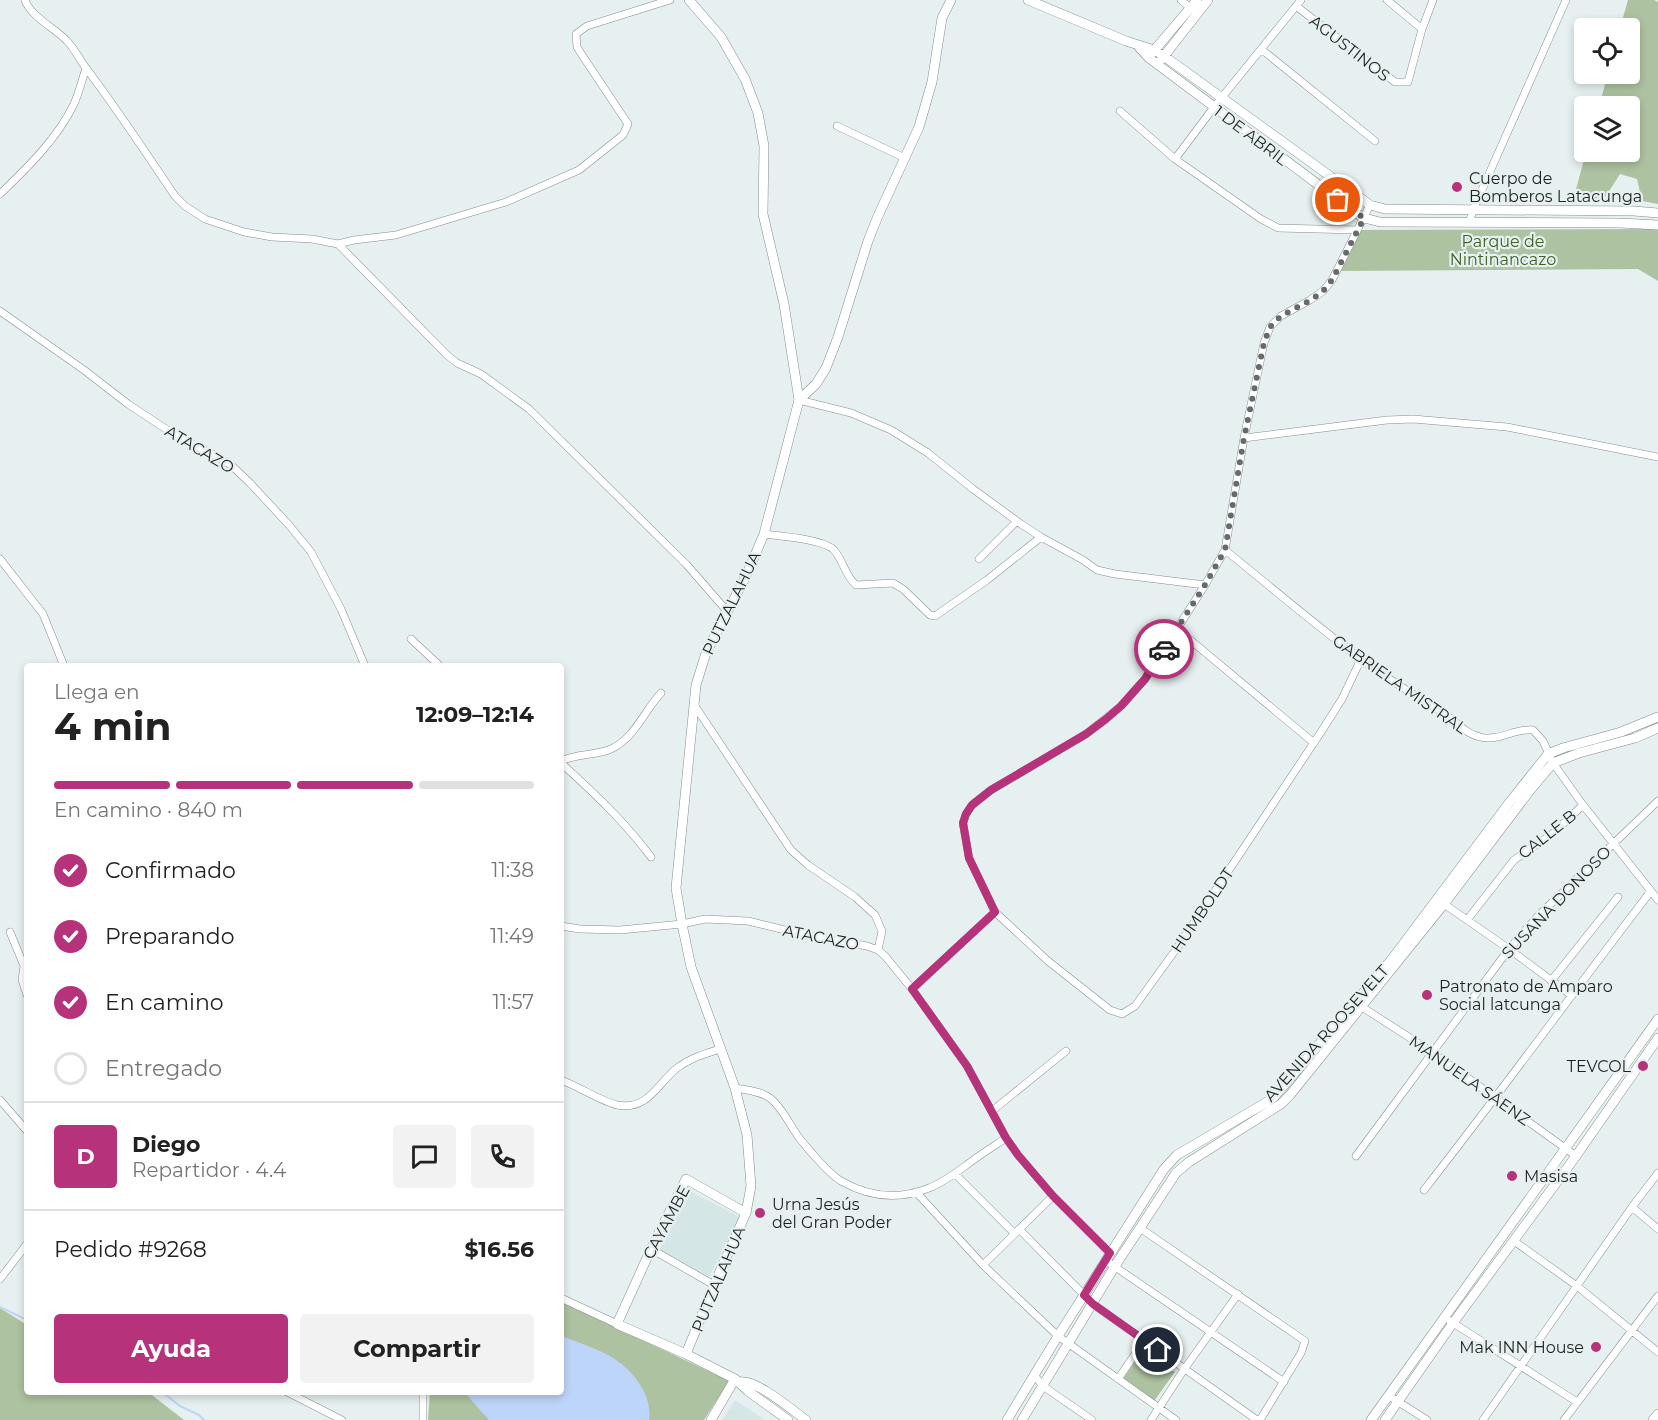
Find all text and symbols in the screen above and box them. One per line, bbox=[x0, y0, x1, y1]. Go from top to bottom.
street label: AGUSTINOS bbox=[1306, 11, 1394, 86]
map controls bbox=[1574, 18, 1640, 162]
button: locate bbox=[1574, 18, 1640, 84]
button: layers bbox=[1574, 96, 1640, 162]
street label: 1 DE ABRIL bbox=[1210, 101, 1292, 170]
place label: Cuerpo de Bomberos Latacunga bbox=[1469, 169, 1642, 206]
pin bbox=[1312, 174, 1363, 225]
marker: Cuerpo de Bomberos Latacunga bbox=[1450, 180, 1464, 194]
icon: bag bbox=[1321, 183, 1354, 216]
park label: Parque de Nintinancazo bbox=[1450, 232, 1556, 269]
street label: ATACAZO bbox=[162, 421, 238, 477]
street label: PUTZALAHUA bbox=[698, 548, 765, 658]
courier bbox=[1134, 619, 1194, 679]
street label: GABRIELA MISTRAL bbox=[1329, 631, 1471, 738]
icon: car bbox=[1148, 633, 1181, 666]
text: Llega en bbox=[54, 680, 140, 704]
text: 12:09–12:14 bbox=[416, 701, 534, 728]
text: 4 min bbox=[54, 702, 172, 750]
text: En camino · 840 m bbox=[54, 798, 243, 822]
street label: CALLE B bbox=[1515, 806, 1580, 863]
street label: SUSANA DONOSO bbox=[1498, 842, 1615, 962]
icon: check bbox=[54, 854, 87, 887]
text: Confirmado bbox=[105, 857, 236, 884]
text: 11:38 bbox=[491, 858, 534, 882]
street label: HUMBOLDT bbox=[1167, 864, 1238, 956]
icon: check bbox=[54, 920, 87, 953]
street label: ATACAZO bbox=[781, 921, 861, 954]
text: Preparando bbox=[105, 923, 234, 950]
text: 11:49 bbox=[490, 924, 534, 948]
street label: AVENIDA ROOSEVELT bbox=[1260, 961, 1393, 1105]
place label: Patronato de Amparo Social latcunga bbox=[1439, 977, 1613, 1014]
icon: check bbox=[54, 986, 87, 1019]
marker: Patronato de Amparo Social latcunga bbox=[1420, 988, 1434, 1002]
text: En camino bbox=[105, 989, 224, 1016]
text: 11:57 bbox=[492, 990, 534, 1014]
street label: MANUELA SÁENZ bbox=[1405, 1031, 1534, 1129]
text: Entregado bbox=[105, 1055, 222, 1082]
place label: TEVCOL bbox=[1567, 1057, 1632, 1076]
marker: TEVCOL bbox=[1636, 1059, 1650, 1073]
button: chat bbox=[393, 1125, 456, 1188]
button: phone bbox=[471, 1125, 534, 1188]
text: Diego bbox=[132, 1131, 201, 1158]
text: D bbox=[76, 1143, 95, 1170]
text: Repartidor · 4.4 bbox=[132, 1158, 286, 1182]
place label: Masisa bbox=[1524, 1167, 1578, 1186]
marker: Masisa bbox=[1505, 1169, 1519, 1183]
street label: CAYAMBE bbox=[639, 1182, 694, 1262]
place label: Urna Jesús del Gran Poder bbox=[772, 1195, 892, 1232]
marker: Urna Jesús del Gran Poder bbox=[753, 1206, 767, 1220]
street label: PUTZALAHUA bbox=[688, 1223, 749, 1335]
text: Pedido #9268 bbox=[54, 1236, 207, 1263]
text: $16.56 bbox=[464, 1236, 534, 1263]
button: Ayuda bbox=[54, 1314, 288, 1383]
button: Compartir bbox=[300, 1314, 534, 1383]
pin bbox=[1132, 1324, 1183, 1375]
icon: home bbox=[1141, 1333, 1174, 1366]
place label: Mak INN House bbox=[1459, 1338, 1584, 1357]
marker: Mak INN House bbox=[1589, 1340, 1603, 1354]

